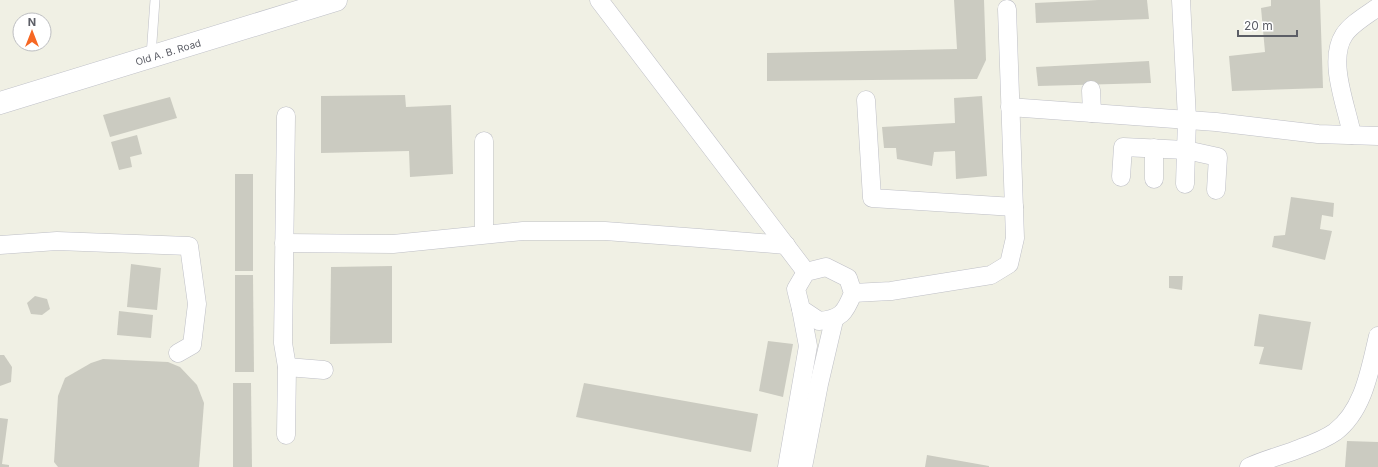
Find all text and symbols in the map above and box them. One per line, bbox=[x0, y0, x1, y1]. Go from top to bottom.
north arrow bbox=[12, 12, 52, 52]
scale bar bbox=[1238, 12, 1297, 38]
text: N bbox=[28, 15, 36, 29]
text: 20 m bbox=[1244, 18, 1273, 33]
street label: Old A. B. Road bbox=[134, 36, 202, 68]

